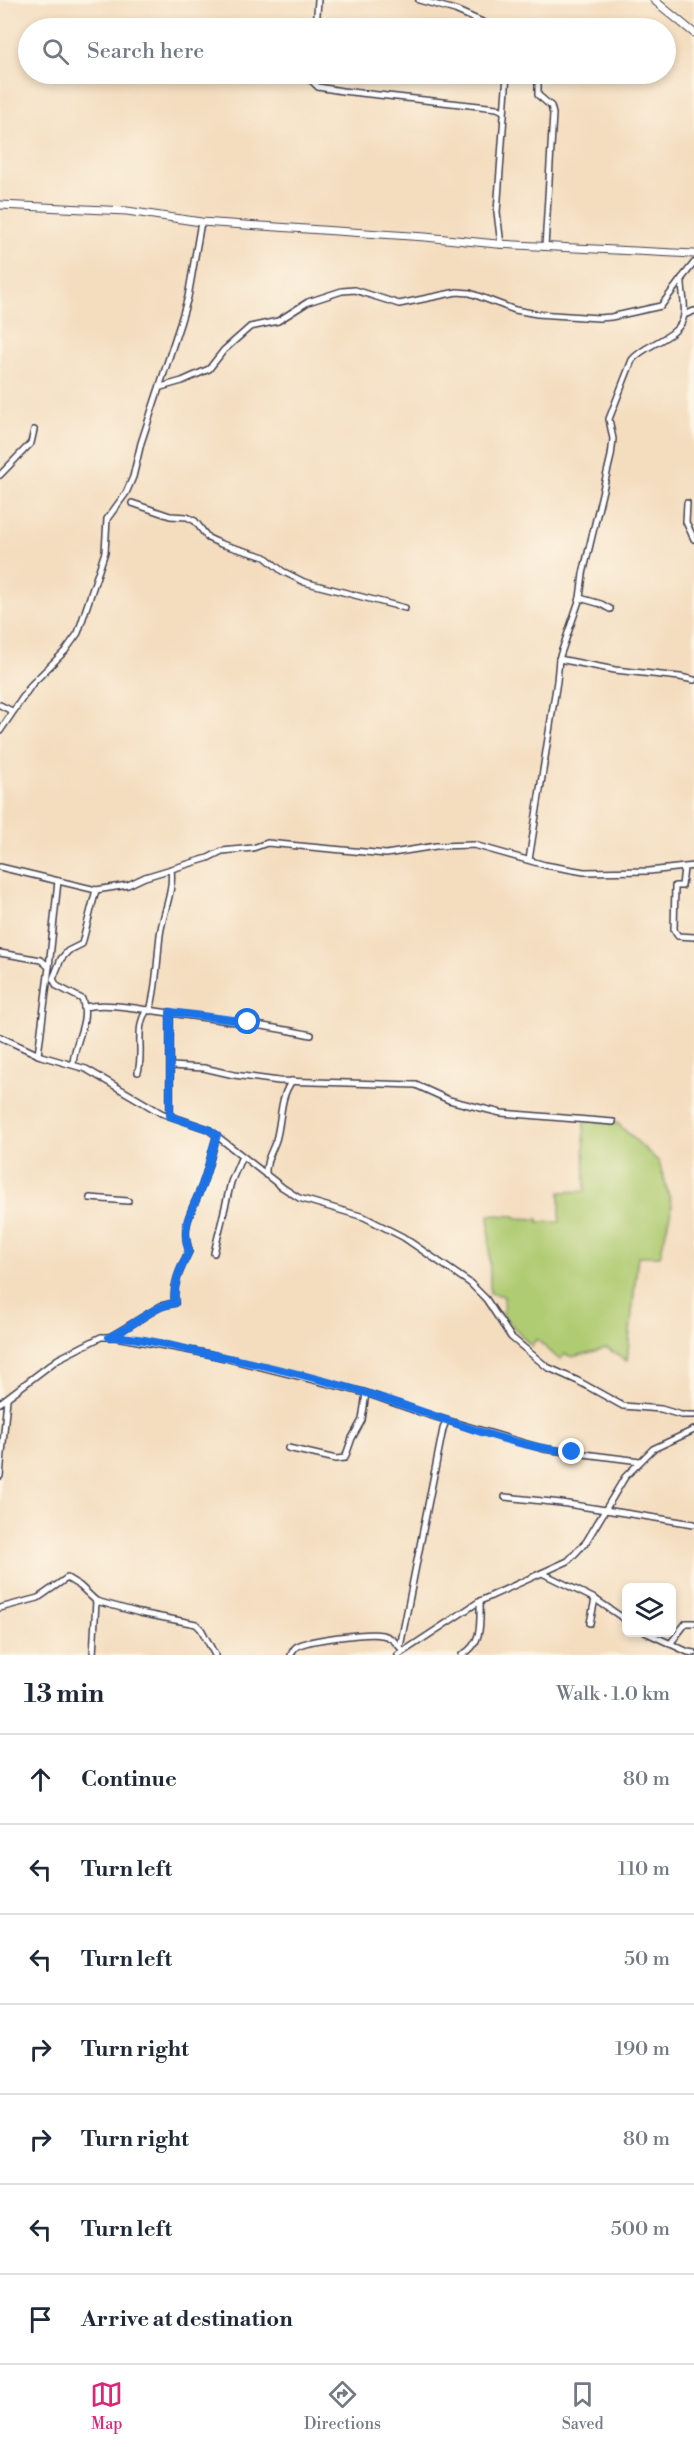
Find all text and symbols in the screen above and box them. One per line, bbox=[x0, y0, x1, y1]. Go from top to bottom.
search box bbox=[18, 18, 676, 84]
icon: search bbox=[39, 35, 72, 68]
text: Search here bbox=[87, 38, 204, 65]
route start bbox=[234, 1008, 260, 1034]
route end bbox=[558, 1438, 584, 1464]
map controls bbox=[622, 1583, 676, 1637]
button: layers bbox=[622, 1583, 676, 1637]
text: 13 min bbox=[24, 1678, 104, 1710]
text: Walk · 1.0 km bbox=[556, 1682, 670, 1707]
icon: ahead bbox=[24, 1763, 57, 1796]
text: Continue bbox=[81, 1766, 177, 1793]
text: 80 m bbox=[623, 1767, 670, 1792]
icon: left bbox=[24, 1853, 57, 1886]
text: Turn left bbox=[81, 1856, 172, 1883]
text: 110 m bbox=[618, 1857, 670, 1882]
icon: left bbox=[24, 1943, 57, 1976]
text: Turn left bbox=[81, 1946, 172, 1973]
text: 50 m bbox=[624, 1947, 670, 1972]
icon: right bbox=[24, 2033, 57, 2066]
text: Turn right bbox=[81, 2036, 189, 2063]
text: 190 m bbox=[615, 2037, 670, 2062]
icon: right bbox=[24, 2123, 57, 2156]
text: Turn right bbox=[81, 2126, 189, 2153]
text: 80 m bbox=[623, 2127, 670, 2152]
icon: left bbox=[24, 2213, 57, 2246]
text: Turn left bbox=[81, 2216, 172, 2243]
text: 500 m bbox=[611, 2217, 670, 2242]
icon: arrive bbox=[24, 2303, 57, 2336]
text: Arrive at destination bbox=[81, 2306, 293, 2333]
tab: Map bbox=[90, 2378, 123, 2434]
tab: Directions bbox=[304, 2378, 381, 2434]
tab: Saved bbox=[562, 2378, 604, 2434]

